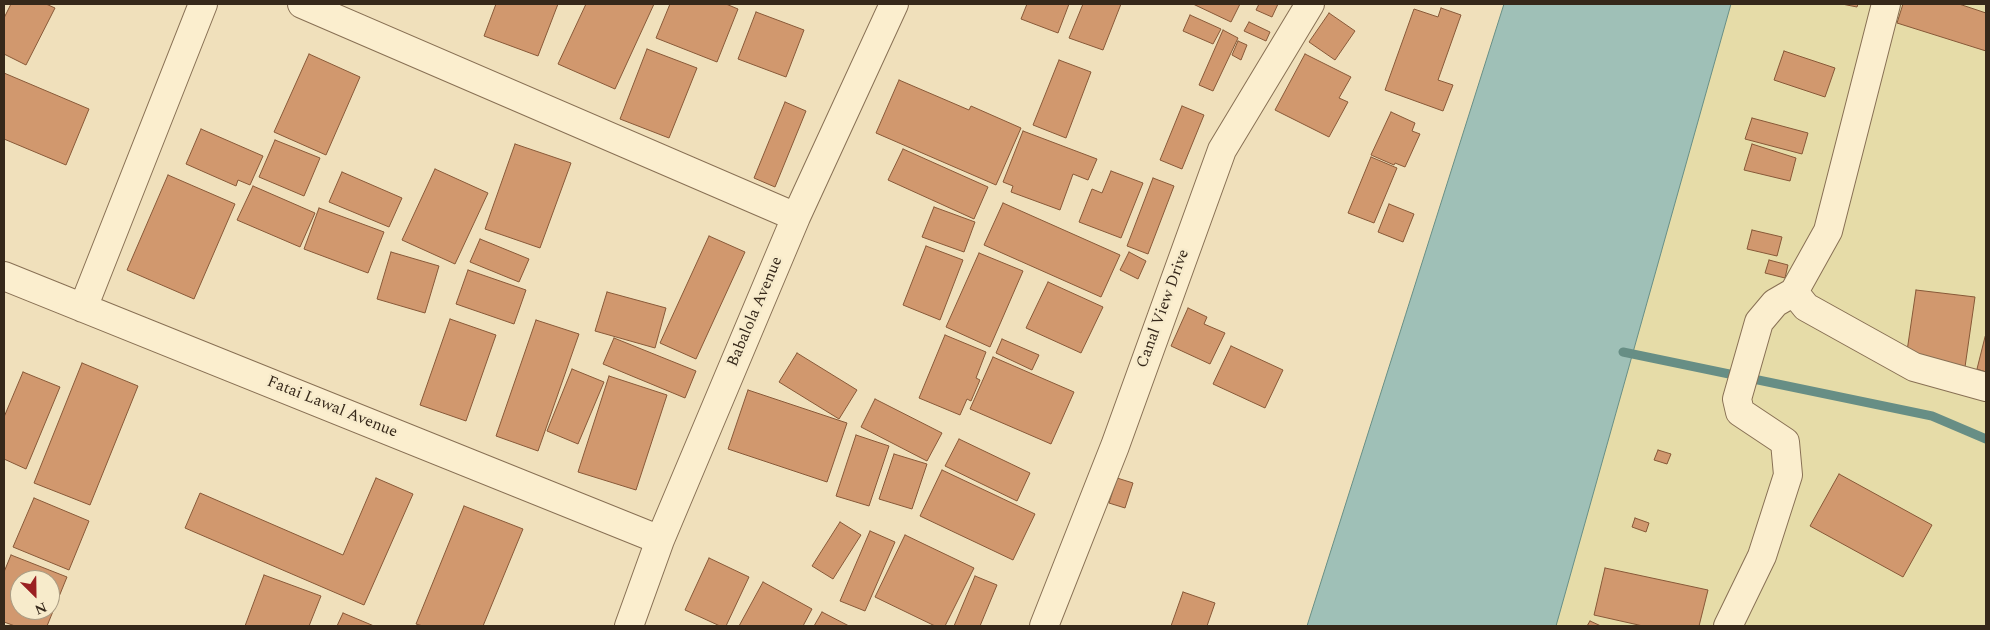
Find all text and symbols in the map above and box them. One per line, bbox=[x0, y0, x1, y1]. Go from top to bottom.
street label: Canal View Drive bbox=[1134, 247, 1194, 371]
street label: Babalola Avenue bbox=[724, 254, 788, 370]
street label: Fatai Lawal Avenue bbox=[264, 373, 400, 443]
north arrow bbox=[10, 570, 60, 620]
text: N bbox=[31, 596, 50, 620]

